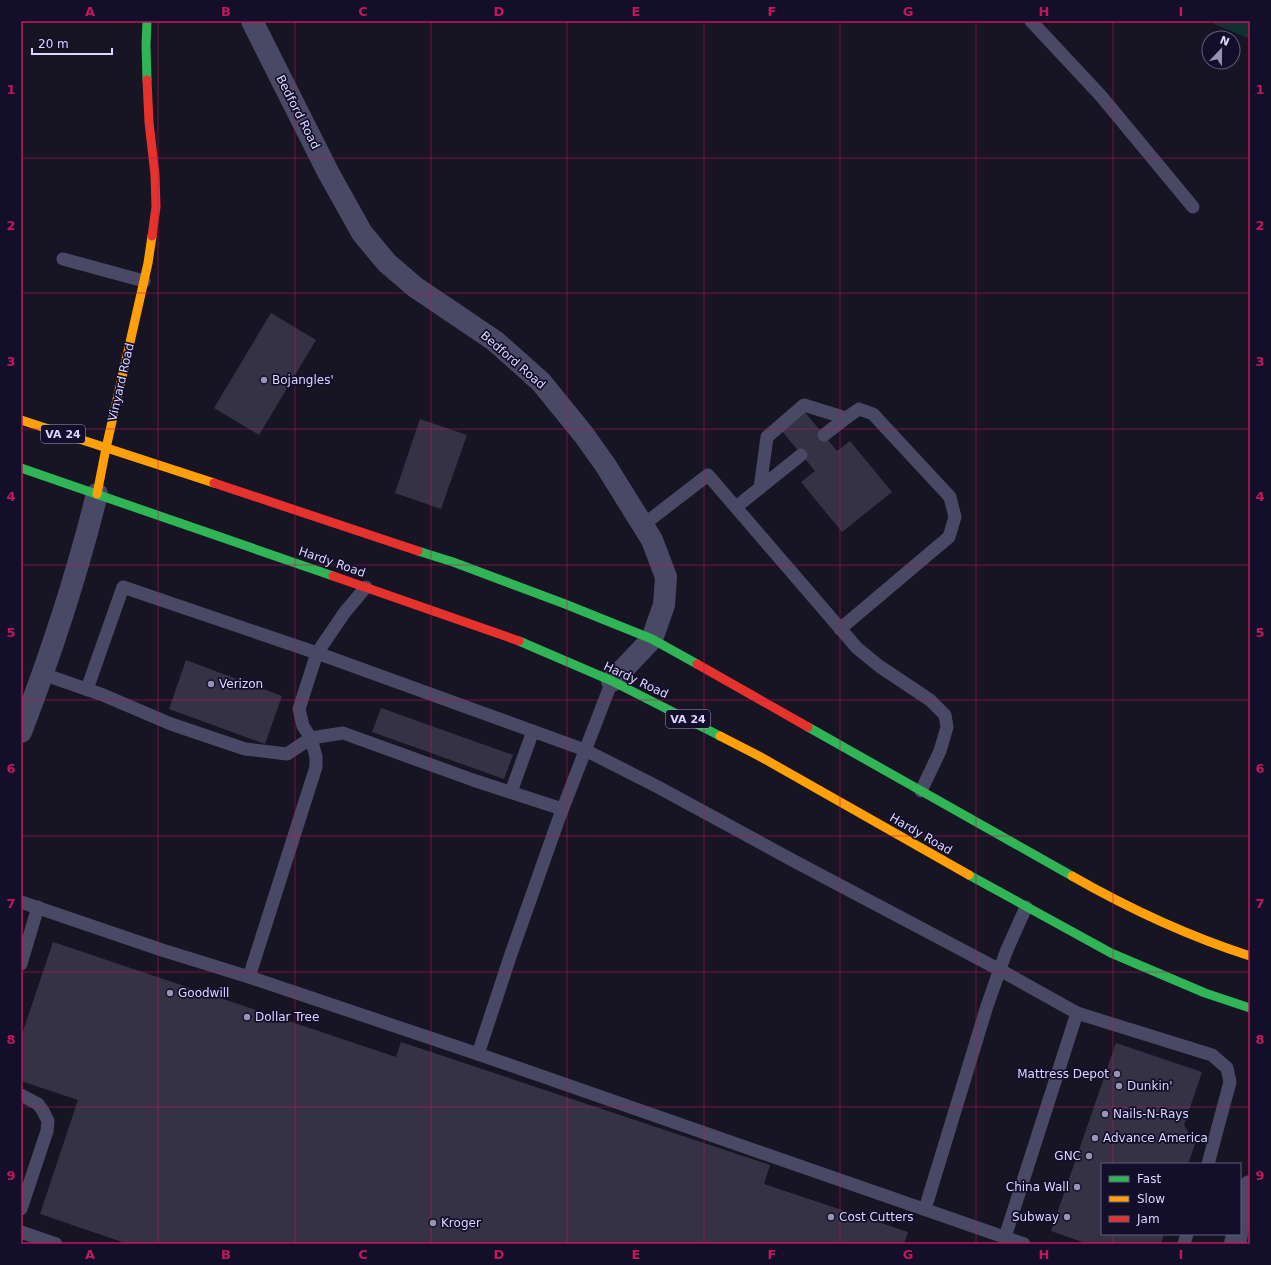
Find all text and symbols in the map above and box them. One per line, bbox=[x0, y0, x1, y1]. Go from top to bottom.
text: A bbox=[85, 4, 95, 19]
text: B bbox=[221, 4, 231, 19]
text: C bbox=[358, 4, 368, 19]
text: D bbox=[494, 4, 505, 19]
text: E bbox=[632, 4, 640, 19]
text: F bbox=[768, 4, 776, 19]
text: G bbox=[903, 4, 913, 19]
text: H bbox=[1039, 4, 1049, 19]
text: I bbox=[1179, 4, 1183, 19]
scale bar bbox=[32, 30, 112, 56]
north arrow bbox=[1201, 30, 1241, 70]
text: N bbox=[1218, 33, 1231, 49]
text: 20 m bbox=[38, 37, 69, 51]
street label: Bedford Road bbox=[273, 73, 323, 151]
text: 1 bbox=[6, 82, 16, 97]
text: 1 bbox=[1255, 82, 1265, 97]
text: 2 bbox=[6, 218, 16, 233]
text: 2 bbox=[1255, 218, 1265, 233]
street label: Bedford Road bbox=[478, 328, 548, 392]
street label: Vinyard Road bbox=[105, 342, 137, 422]
text: 3 bbox=[6, 354, 16, 369]
text: 3 bbox=[1255, 354, 1265, 369]
place label: Bojangles' bbox=[272, 373, 334, 387]
marker: Bojangles' bbox=[259, 375, 269, 385]
road number: VA 24 bbox=[41, 425, 85, 443]
text: 4 bbox=[6, 489, 16, 504]
text: 4 bbox=[1255, 489, 1265, 504]
street label: Hardy Road bbox=[297, 544, 367, 580]
text: 5 bbox=[6, 625, 16, 640]
text: 5 bbox=[1255, 625, 1265, 640]
street label: Hardy Road bbox=[601, 659, 671, 701]
place label: Verizon bbox=[219, 677, 263, 691]
marker: Verizon bbox=[206, 679, 216, 689]
road number: VA 24 bbox=[666, 710, 710, 728]
text: 6 bbox=[6, 761, 16, 776]
text: 6 bbox=[1255, 761, 1265, 776]
street label: Hardy Road bbox=[887, 811, 955, 857]
text: 7 bbox=[6, 896, 16, 911]
text: 7 bbox=[1255, 896, 1265, 911]
place label: Goodwill bbox=[178, 986, 229, 1000]
marker: Goodwill bbox=[165, 988, 175, 998]
place label: Dollar Tree bbox=[255, 1010, 319, 1024]
marker: Dollar Tree bbox=[242, 1012, 252, 1022]
text: 8 bbox=[6, 1032, 16, 1047]
text: 8 bbox=[1255, 1032, 1265, 1047]
place label: Mattress Depot bbox=[1017, 1067, 1109, 1081]
marker: Mattress Depot bbox=[1112, 1069, 1122, 1079]
place label: Dunkin' bbox=[1127, 1079, 1173, 1093]
marker: Dunkin' bbox=[1114, 1081, 1124, 1091]
place label: Nails-N-Rays bbox=[1113, 1107, 1189, 1121]
marker: Nails-N-Rays bbox=[1100, 1109, 1110, 1119]
place label: Advance America bbox=[1103, 1131, 1208, 1145]
marker: Advance America bbox=[1090, 1133, 1100, 1143]
place label: GNC bbox=[1054, 1149, 1081, 1163]
marker: GNC bbox=[1084, 1151, 1094, 1161]
legend bbox=[1101, 1163, 1241, 1235]
text: 9 bbox=[6, 1168, 16, 1183]
text: 9 bbox=[1255, 1168, 1265, 1183]
text: Fast bbox=[1137, 1172, 1161, 1186]
place label: China Wall bbox=[1006, 1180, 1069, 1194]
marker: China Wall bbox=[1072, 1182, 1082, 1192]
text: Slow bbox=[1137, 1192, 1165, 1206]
place label: Cost Cutters bbox=[839, 1210, 913, 1224]
place label: Subway bbox=[1012, 1210, 1059, 1224]
marker: Cost Cutters bbox=[826, 1212, 836, 1222]
marker: Subway bbox=[1062, 1212, 1072, 1222]
text: Jam bbox=[1136, 1212, 1160, 1226]
place label: Kroger bbox=[441, 1216, 481, 1230]
marker: Kroger bbox=[428, 1218, 438, 1228]
text: A bbox=[85, 1247, 95, 1262]
text: B bbox=[221, 1247, 231, 1262]
text: C bbox=[358, 1247, 368, 1262]
text: D bbox=[494, 1247, 505, 1262]
text: E bbox=[632, 1247, 640, 1262]
text: F bbox=[768, 1247, 776, 1262]
text: G bbox=[903, 1247, 913, 1262]
text: H bbox=[1039, 1247, 1049, 1262]
text: I bbox=[1179, 1247, 1183, 1262]

